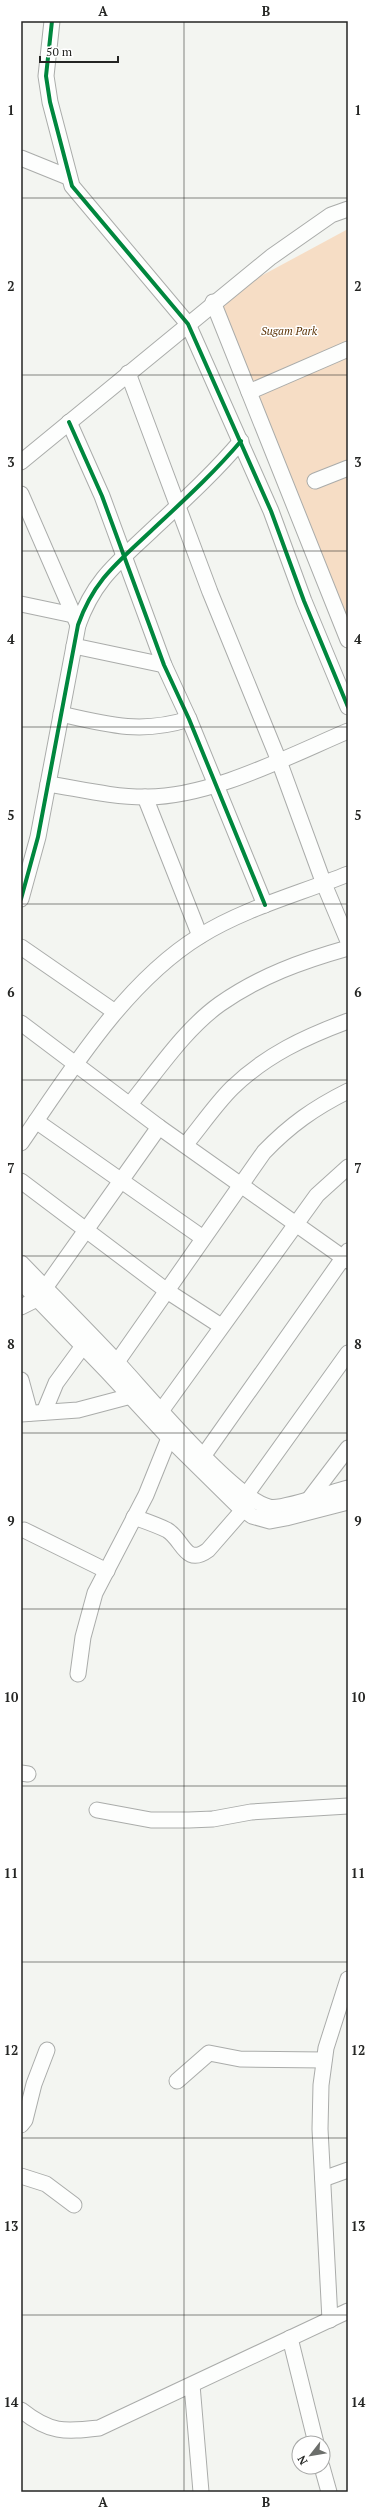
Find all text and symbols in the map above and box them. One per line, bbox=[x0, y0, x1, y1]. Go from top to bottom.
text: A bbox=[98, 2, 108, 20]
text: B bbox=[262, 2, 270, 20]
scale bar bbox=[40, 38, 118, 64]
text: 50 m bbox=[46, 44, 73, 59]
text: 1 bbox=[7, 101, 15, 119]
text: 1 bbox=[354, 101, 362, 119]
text: 2 bbox=[7, 277, 15, 295]
text: 2 bbox=[354, 277, 362, 295]
park label: Sugam Park bbox=[261, 324, 318, 338]
text: 3 bbox=[7, 453, 15, 471]
text: 3 bbox=[354, 453, 362, 471]
text: 4 bbox=[7, 630, 15, 648]
text: 4 bbox=[354, 630, 362, 648]
text: 5 bbox=[7, 806, 15, 824]
text: 5 bbox=[354, 806, 362, 824]
text: 6 bbox=[7, 983, 15, 1001]
text: 6 bbox=[354, 983, 362, 1001]
text: 7 bbox=[7, 1159, 15, 1177]
text: 7 bbox=[354, 1159, 362, 1177]
text: 8 bbox=[7, 1335, 15, 1353]
text: 8 bbox=[354, 1335, 362, 1353]
text: 9 bbox=[7, 1512, 15, 1530]
text: 9 bbox=[354, 1512, 362, 1530]
text: 10 bbox=[4, 1688, 19, 1706]
text: 10 bbox=[351, 1688, 366, 1706]
text: 11 bbox=[4, 1864, 18, 1882]
text: 11 bbox=[351, 1864, 365, 1882]
text: 12 bbox=[4, 2041, 18, 2059]
text: 12 bbox=[351, 2041, 365, 2059]
text: 13 bbox=[4, 2217, 18, 2235]
text: 13 bbox=[351, 2217, 365, 2235]
text: 14 bbox=[4, 2393, 19, 2411]
text: 14 bbox=[351, 2393, 366, 2411]
north arrow bbox=[291, 2435, 331, 2475]
text: N bbox=[294, 2452, 311, 2467]
text: A bbox=[98, 2493, 108, 2511]
text: B bbox=[262, 2493, 270, 2511]

